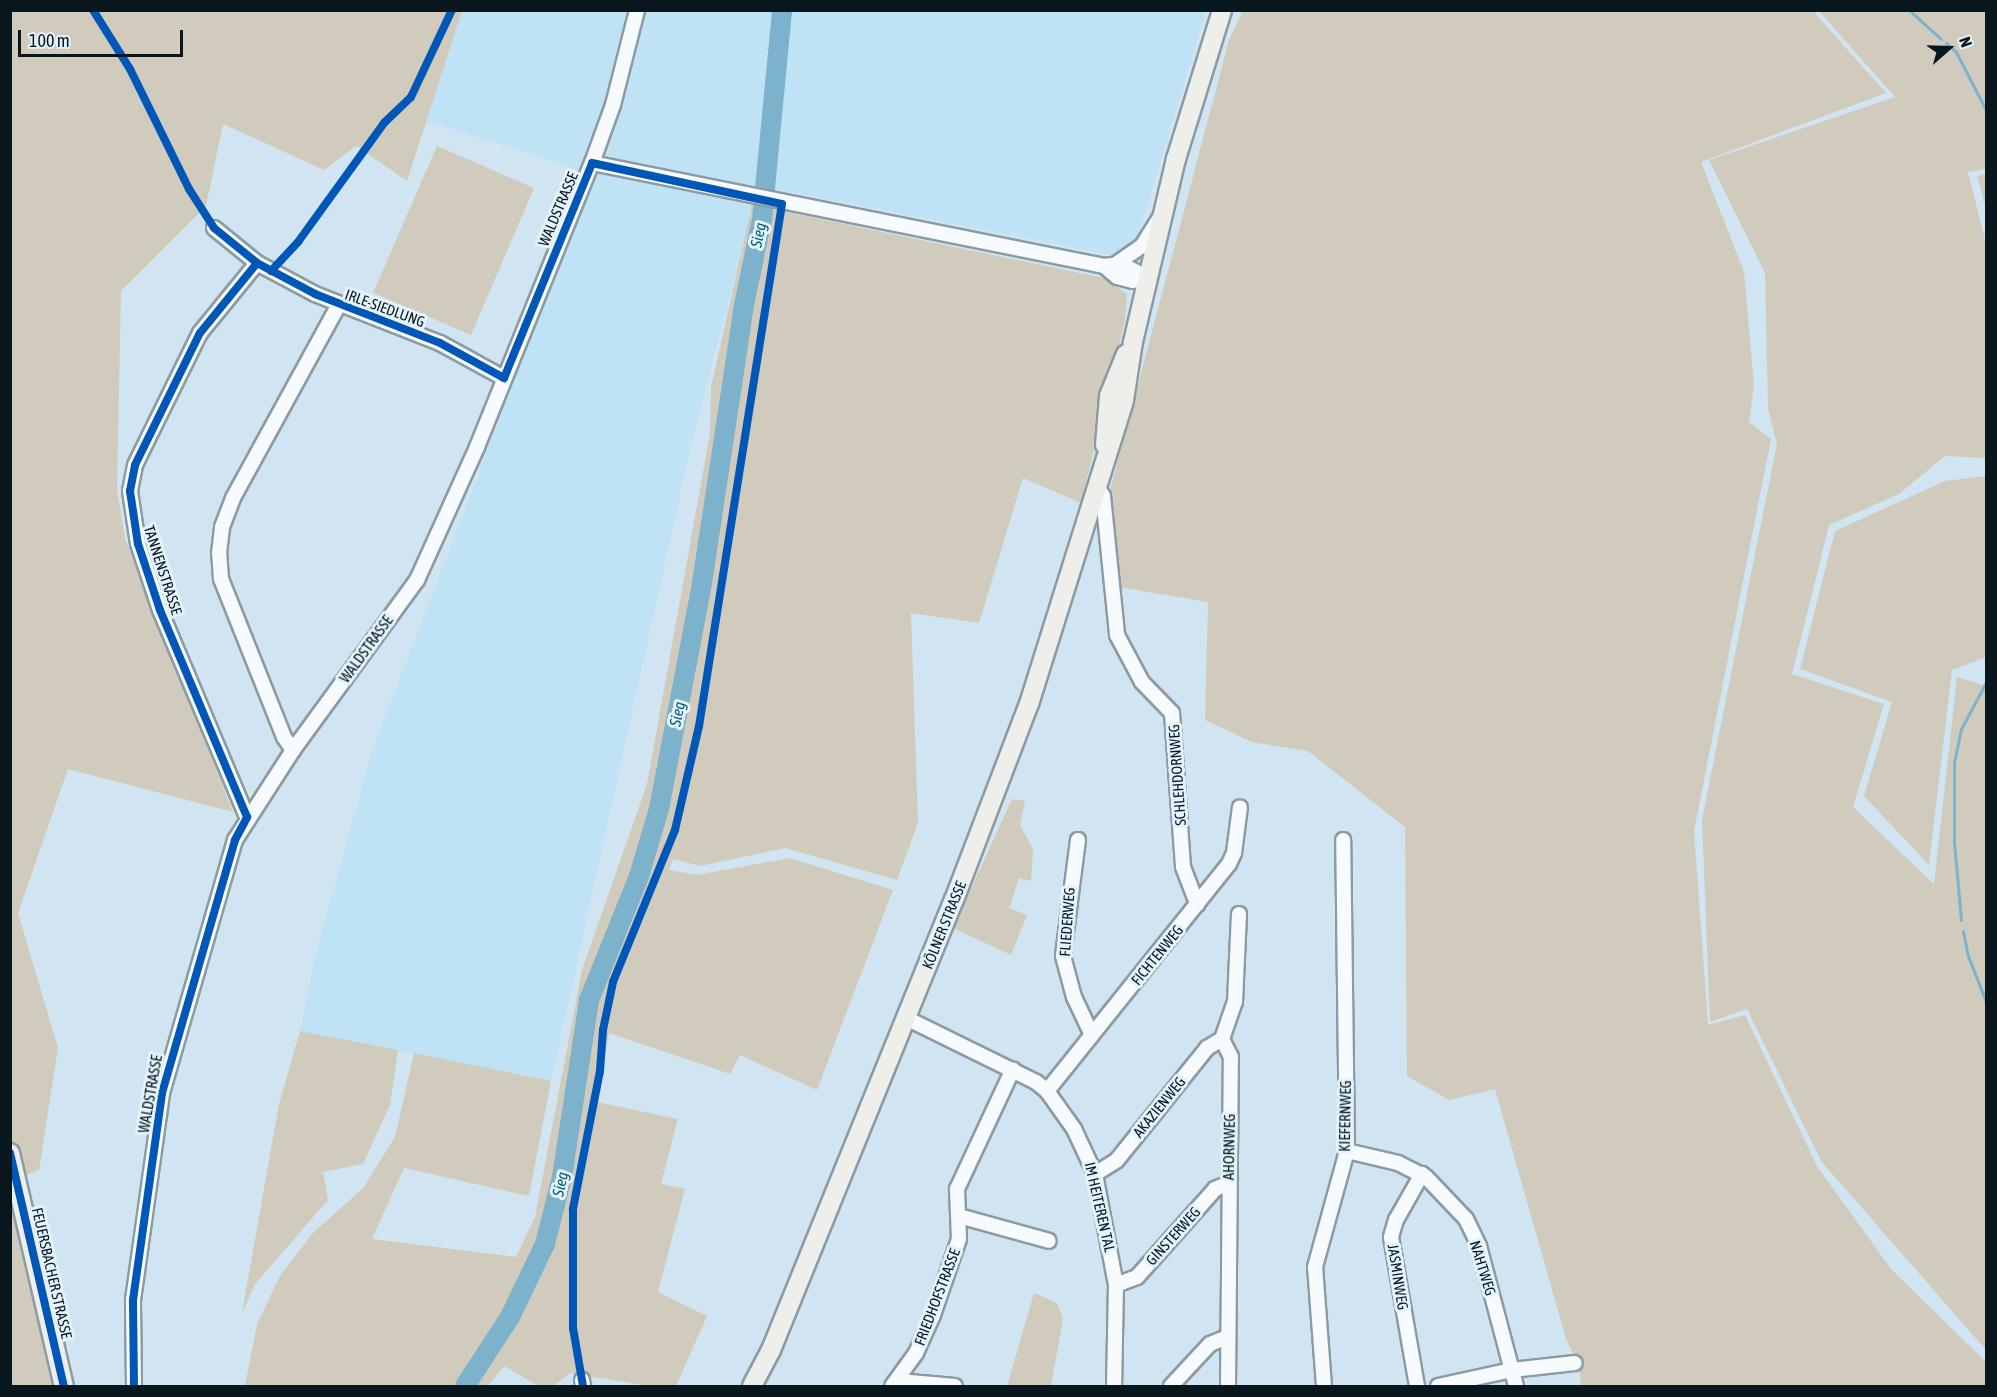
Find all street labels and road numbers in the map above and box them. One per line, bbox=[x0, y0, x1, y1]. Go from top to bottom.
street label: WALDSTRASSE bbox=[534, 169, 582, 249]
street label: IRLE-SIEDLUNG bbox=[343, 285, 427, 331]
street label: TANNENSTRASSE bbox=[140, 523, 186, 617]
street label: WALDSTRASSE bbox=[336, 612, 396, 686]
street label: SCHLEHDORNWEG bbox=[1164, 724, 1190, 826]
street label: KÖLNER STRASSE bbox=[918, 879, 970, 971]
street label: FLIEDERWEG bbox=[1056, 887, 1078, 957]
street label: FICHTENWEG bbox=[1127, 921, 1187, 989]
street label: WALDSTRASSE bbox=[134, 1054, 166, 1134]
street label: AKAZIENWEG bbox=[1129, 1073, 1189, 1141]
street label: KIEFERNWEG bbox=[1335, 1080, 1355, 1152]
street label: AHORNWEG bbox=[1219, 1114, 1239, 1180]
street label: IM HEITEREN TAL bbox=[1081, 1160, 1119, 1254]
street label: GINSTERWEG bbox=[1142, 1203, 1204, 1269]
street label: FEUERSBACHER STRASSE bbox=[28, 1206, 76, 1340]
street label: NAHTWEG bbox=[1466, 1238, 1500, 1298]
street label: JASMINWEG bbox=[1384, 1243, 1412, 1311]
street label: FRIEDHOFSTRASSE bbox=[910, 1246, 964, 1348]

